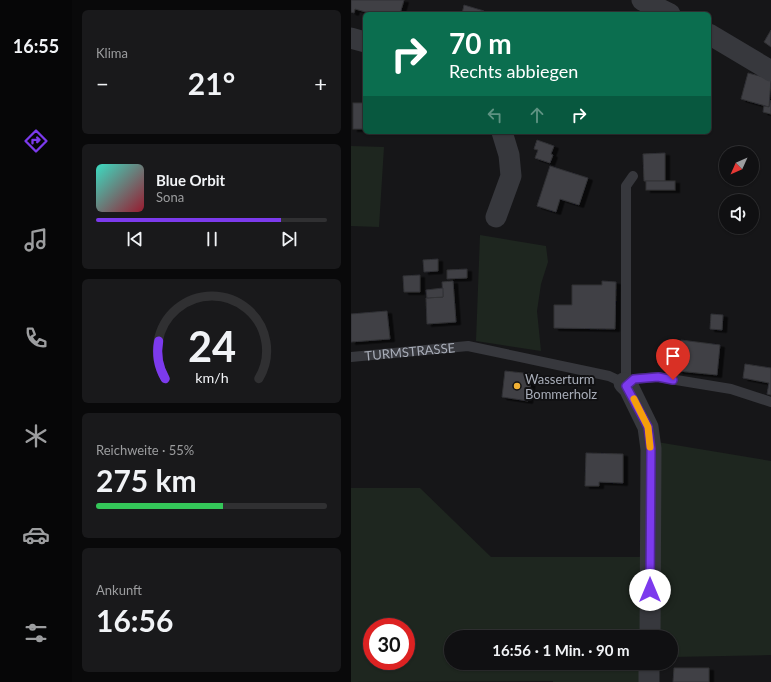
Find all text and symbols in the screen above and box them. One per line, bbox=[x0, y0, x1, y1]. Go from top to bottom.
text: 70 m bbox=[449, 26, 512, 60]
icon: right bbox=[383, 28, 435, 80]
text: 16:55 bbox=[13, 35, 59, 57]
text: Klima bbox=[96, 45, 128, 61]
text: Rechts abbiegen bbox=[449, 60, 578, 82]
text: 21° bbox=[188, 65, 235, 101]
text: − bbox=[96, 70, 109, 97]
text: + bbox=[314, 70, 327, 97]
icon: left bbox=[484, 104, 506, 126]
icon: ahead bbox=[526, 104, 548, 126]
icon: right bbox=[568, 104, 590, 126]
icon: directions bbox=[22, 127, 50, 155]
north arrow bbox=[719, 146, 759, 186]
map controls bbox=[719, 146, 759, 234]
text: Blue Orbit bbox=[156, 171, 225, 189]
text: Sona bbox=[156, 189, 184, 205]
button: sound bbox=[719, 194, 759, 234]
icon: music bbox=[22, 226, 50, 254]
icon: previous bbox=[124, 228, 146, 250]
icon: pause bbox=[201, 228, 223, 250]
icon: next bbox=[278, 228, 300, 250]
text: 24 bbox=[187, 321, 236, 371]
icon: phone bbox=[22, 324, 50, 352]
street label: TURMSTRASSE bbox=[364, 339, 456, 364]
pin bbox=[656, 339, 690, 380]
icon: arrive bbox=[662, 345, 684, 367]
text: km/h bbox=[195, 369, 228, 386]
place label: Wasserturm Bommerholz bbox=[525, 371, 597, 402]
marker: Wasserturm Bommerholz bbox=[512, 381, 522, 391]
icon: climate bbox=[22, 422, 50, 450]
text: Reichweite · 55% bbox=[96, 442, 194, 458]
text: 275 km bbox=[96, 462, 197, 498]
icon: car bbox=[22, 521, 50, 549]
position arrow bbox=[629, 569, 671, 611]
text: Ankunft bbox=[96, 582, 142, 598]
text: 16:56 bbox=[96, 602, 173, 638]
speed limit sign: 30 bbox=[363, 618, 415, 670]
icon: filters bbox=[22, 619, 50, 647]
text: 16:56 · 1 Min. · 90 m bbox=[492, 641, 630, 659]

